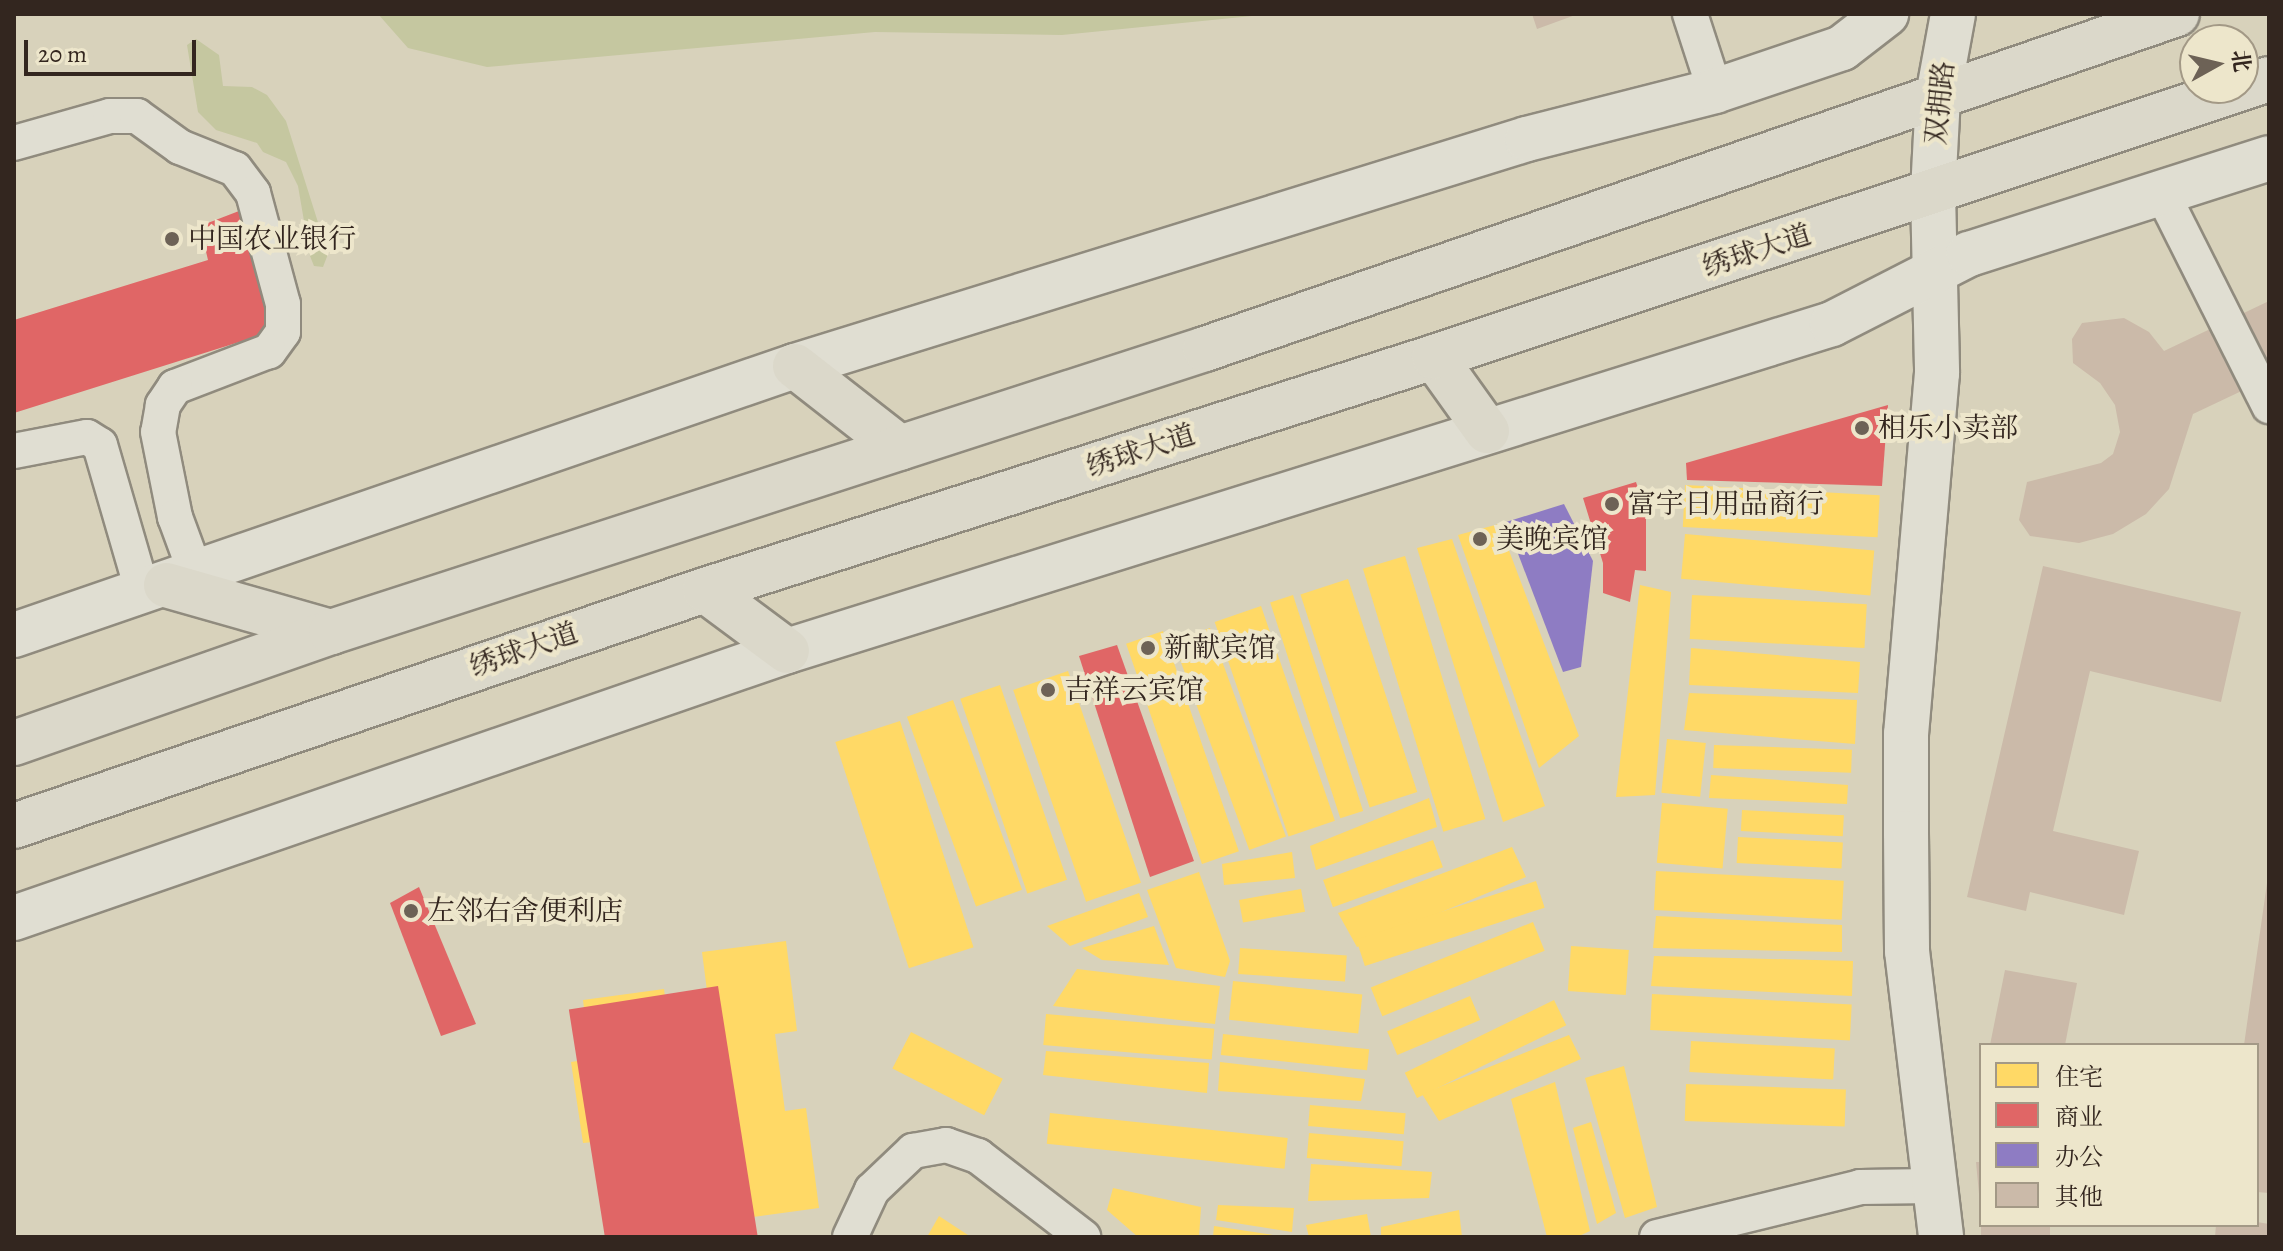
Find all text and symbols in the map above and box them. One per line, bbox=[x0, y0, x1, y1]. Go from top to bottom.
scale bar bbox=[28, 24, 200, 74]
north arrow bbox=[2179, 24, 2259, 104]
text: 20 m bbox=[38, 38, 87, 70]
text: 北 bbox=[2224, 48, 2257, 74]
street label: 双拥路 bbox=[1919, 59, 1961, 147]
street label: 绣球大道 bbox=[1699, 218, 1815, 284]
place label: 中国农业银行 bbox=[188, 222, 356, 256]
marker: 中国农业银行 bbox=[163, 230, 181, 248]
place label: 相乐小卖部 bbox=[1878, 411, 2018, 445]
street label: 绣球大道 bbox=[1083, 418, 1199, 484]
marker: 相乐小卖部 bbox=[1853, 419, 1871, 437]
place label: 富宇日用品商行 bbox=[1628, 487, 1824, 521]
marker: 富宇日用品商行 bbox=[1603, 495, 1621, 513]
place label: 美晚宾馆 bbox=[1496, 522, 1608, 556]
marker: 美晚宾馆 bbox=[1471, 530, 1489, 548]
street label: 绣球大道 bbox=[466, 616, 582, 684]
place label: 新献宾馆 bbox=[1164, 631, 1276, 665]
marker: 新献宾馆 bbox=[1139, 639, 1157, 657]
place label: 吉祥云宾馆 bbox=[1064, 673, 1204, 707]
marker: 吉祥云宾馆 bbox=[1039, 681, 1057, 699]
place label: 左邻右舍便利店 bbox=[427, 894, 623, 928]
marker: 左邻右舍便利店 bbox=[402, 902, 420, 920]
legend bbox=[1979, 1043, 2259, 1227]
text: 住宅 bbox=[2055, 1061, 2103, 1093]
text: 商业 bbox=[2055, 1101, 2103, 1133]
text: 办公 bbox=[2055, 1141, 2103, 1173]
text: 其他 bbox=[2055, 1181, 2103, 1213]

